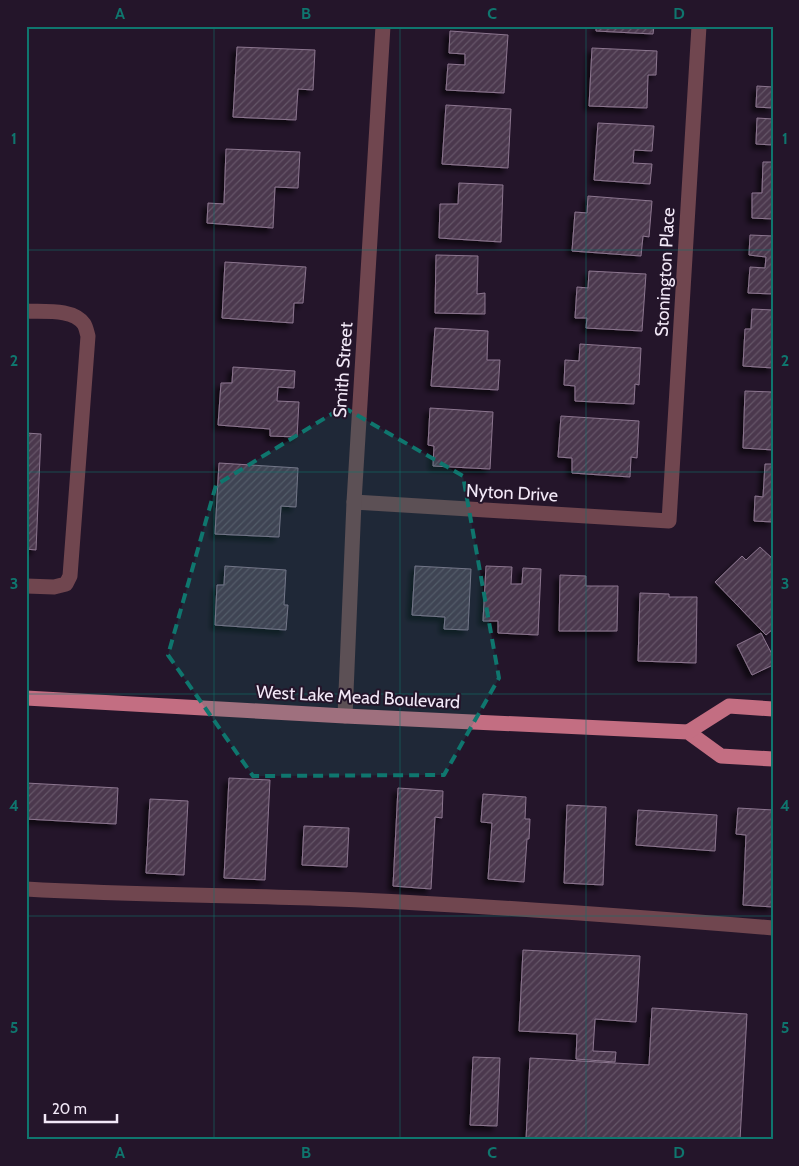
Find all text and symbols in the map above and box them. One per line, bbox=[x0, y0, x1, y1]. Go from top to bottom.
text: A bbox=[115, 4, 125, 23]
text: B bbox=[301, 4, 311, 23]
text: C bbox=[487, 4, 497, 23]
text: D bbox=[673, 4, 685, 23]
text: 1 bbox=[11, 129, 17, 148]
text: 1 bbox=[782, 129, 788, 148]
street label: Stonington Place bbox=[651, 207, 679, 337]
street label: Smith Street bbox=[329, 321, 357, 419]
text: 2 bbox=[10, 351, 18, 370]
text: 2 bbox=[781, 351, 789, 370]
street label: Nyton Drive bbox=[465, 480, 559, 506]
text: 3 bbox=[10, 574, 18, 593]
text: 3 bbox=[781, 574, 789, 593]
street label: West Lake Mead Boulevard bbox=[255, 681, 461, 713]
text: 4 bbox=[9, 796, 19, 815]
text: 4 bbox=[780, 796, 790, 815]
text: 5 bbox=[10, 1018, 18, 1037]
text: 5 bbox=[781, 1018, 789, 1037]
scale bar bbox=[45, 1091, 118, 1123]
text: 20 m bbox=[52, 1100, 87, 1118]
text: A bbox=[115, 1143, 125, 1162]
text: B bbox=[301, 1143, 311, 1162]
text: C bbox=[487, 1143, 497, 1162]
text: D bbox=[673, 1143, 685, 1162]

